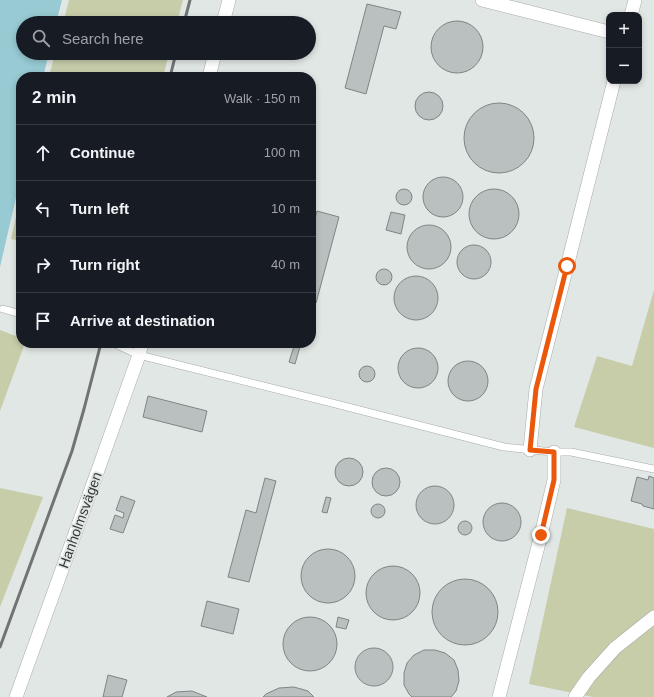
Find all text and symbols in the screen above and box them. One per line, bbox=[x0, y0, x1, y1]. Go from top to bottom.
map controls bbox=[606, 12, 642, 84]
button: + bbox=[606, 12, 642, 48]
search box bbox=[16, 16, 316, 60]
icon: search bbox=[30, 27, 52, 49]
text: Search here bbox=[62, 30, 144, 47]
button: − bbox=[606, 48, 642, 84]
text: 2 min bbox=[32, 88, 76, 107]
text: Walk · 150 m bbox=[224, 91, 300, 106]
icon: ahead bbox=[32, 142, 54, 164]
text: Continue bbox=[70, 144, 135, 161]
text: 100 m bbox=[264, 145, 300, 160]
icon: left bbox=[32, 198, 54, 220]
text: Turn left bbox=[70, 200, 129, 217]
text: 10 m bbox=[271, 201, 300, 216]
icon: right bbox=[32, 254, 54, 276]
text: Turn right bbox=[70, 256, 140, 273]
text: 40 m bbox=[271, 257, 300, 272]
route start bbox=[558, 257, 576, 275]
icon: arrive bbox=[32, 310, 54, 332]
text: Arrive at destination bbox=[70, 312, 215, 329]
street label: Hanholmsvägen bbox=[55, 470, 105, 570]
route end bbox=[532, 526, 550, 544]

